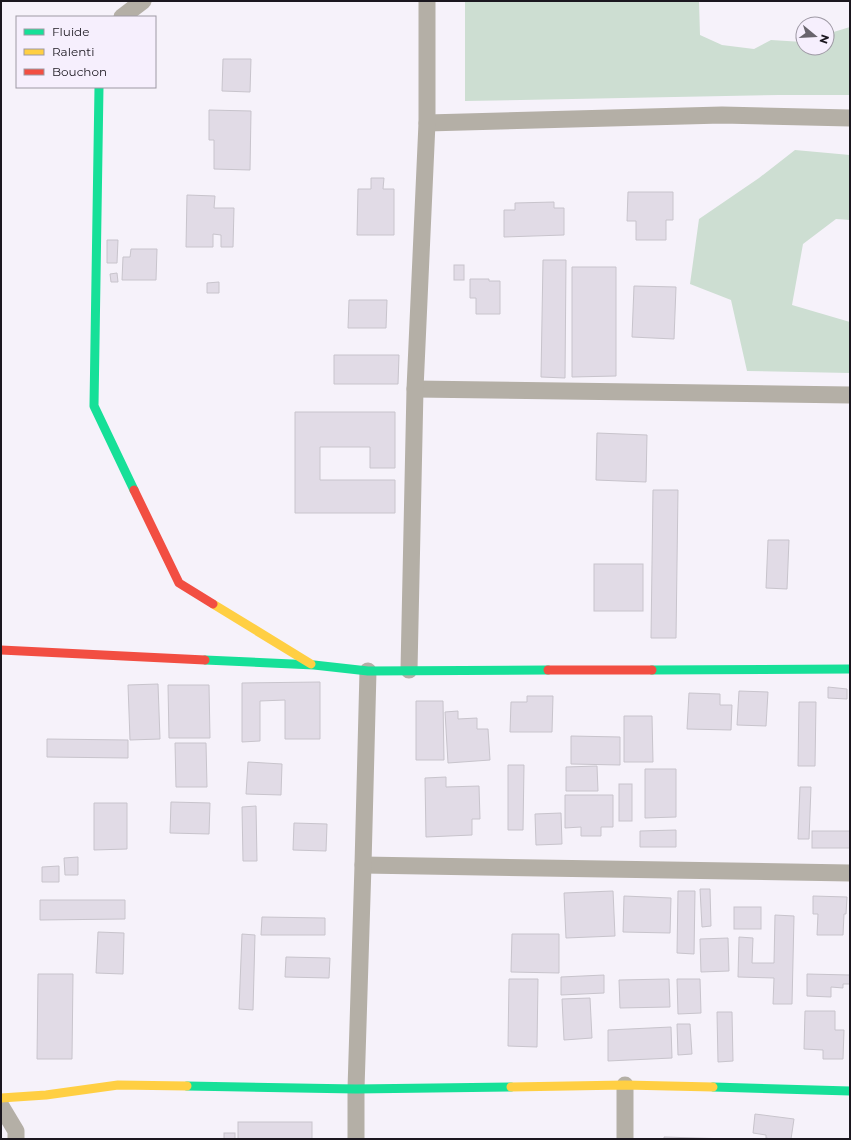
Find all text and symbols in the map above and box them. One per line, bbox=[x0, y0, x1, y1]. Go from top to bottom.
legend bbox=[16, 16, 156, 88]
north arrow bbox=[795, 16, 835, 56]
text: Fluide bbox=[52, 24, 90, 39]
text: N bbox=[816, 33, 833, 45]
text: Ralenti bbox=[52, 44, 94, 59]
text: Bouchon bbox=[52, 64, 107, 79]

